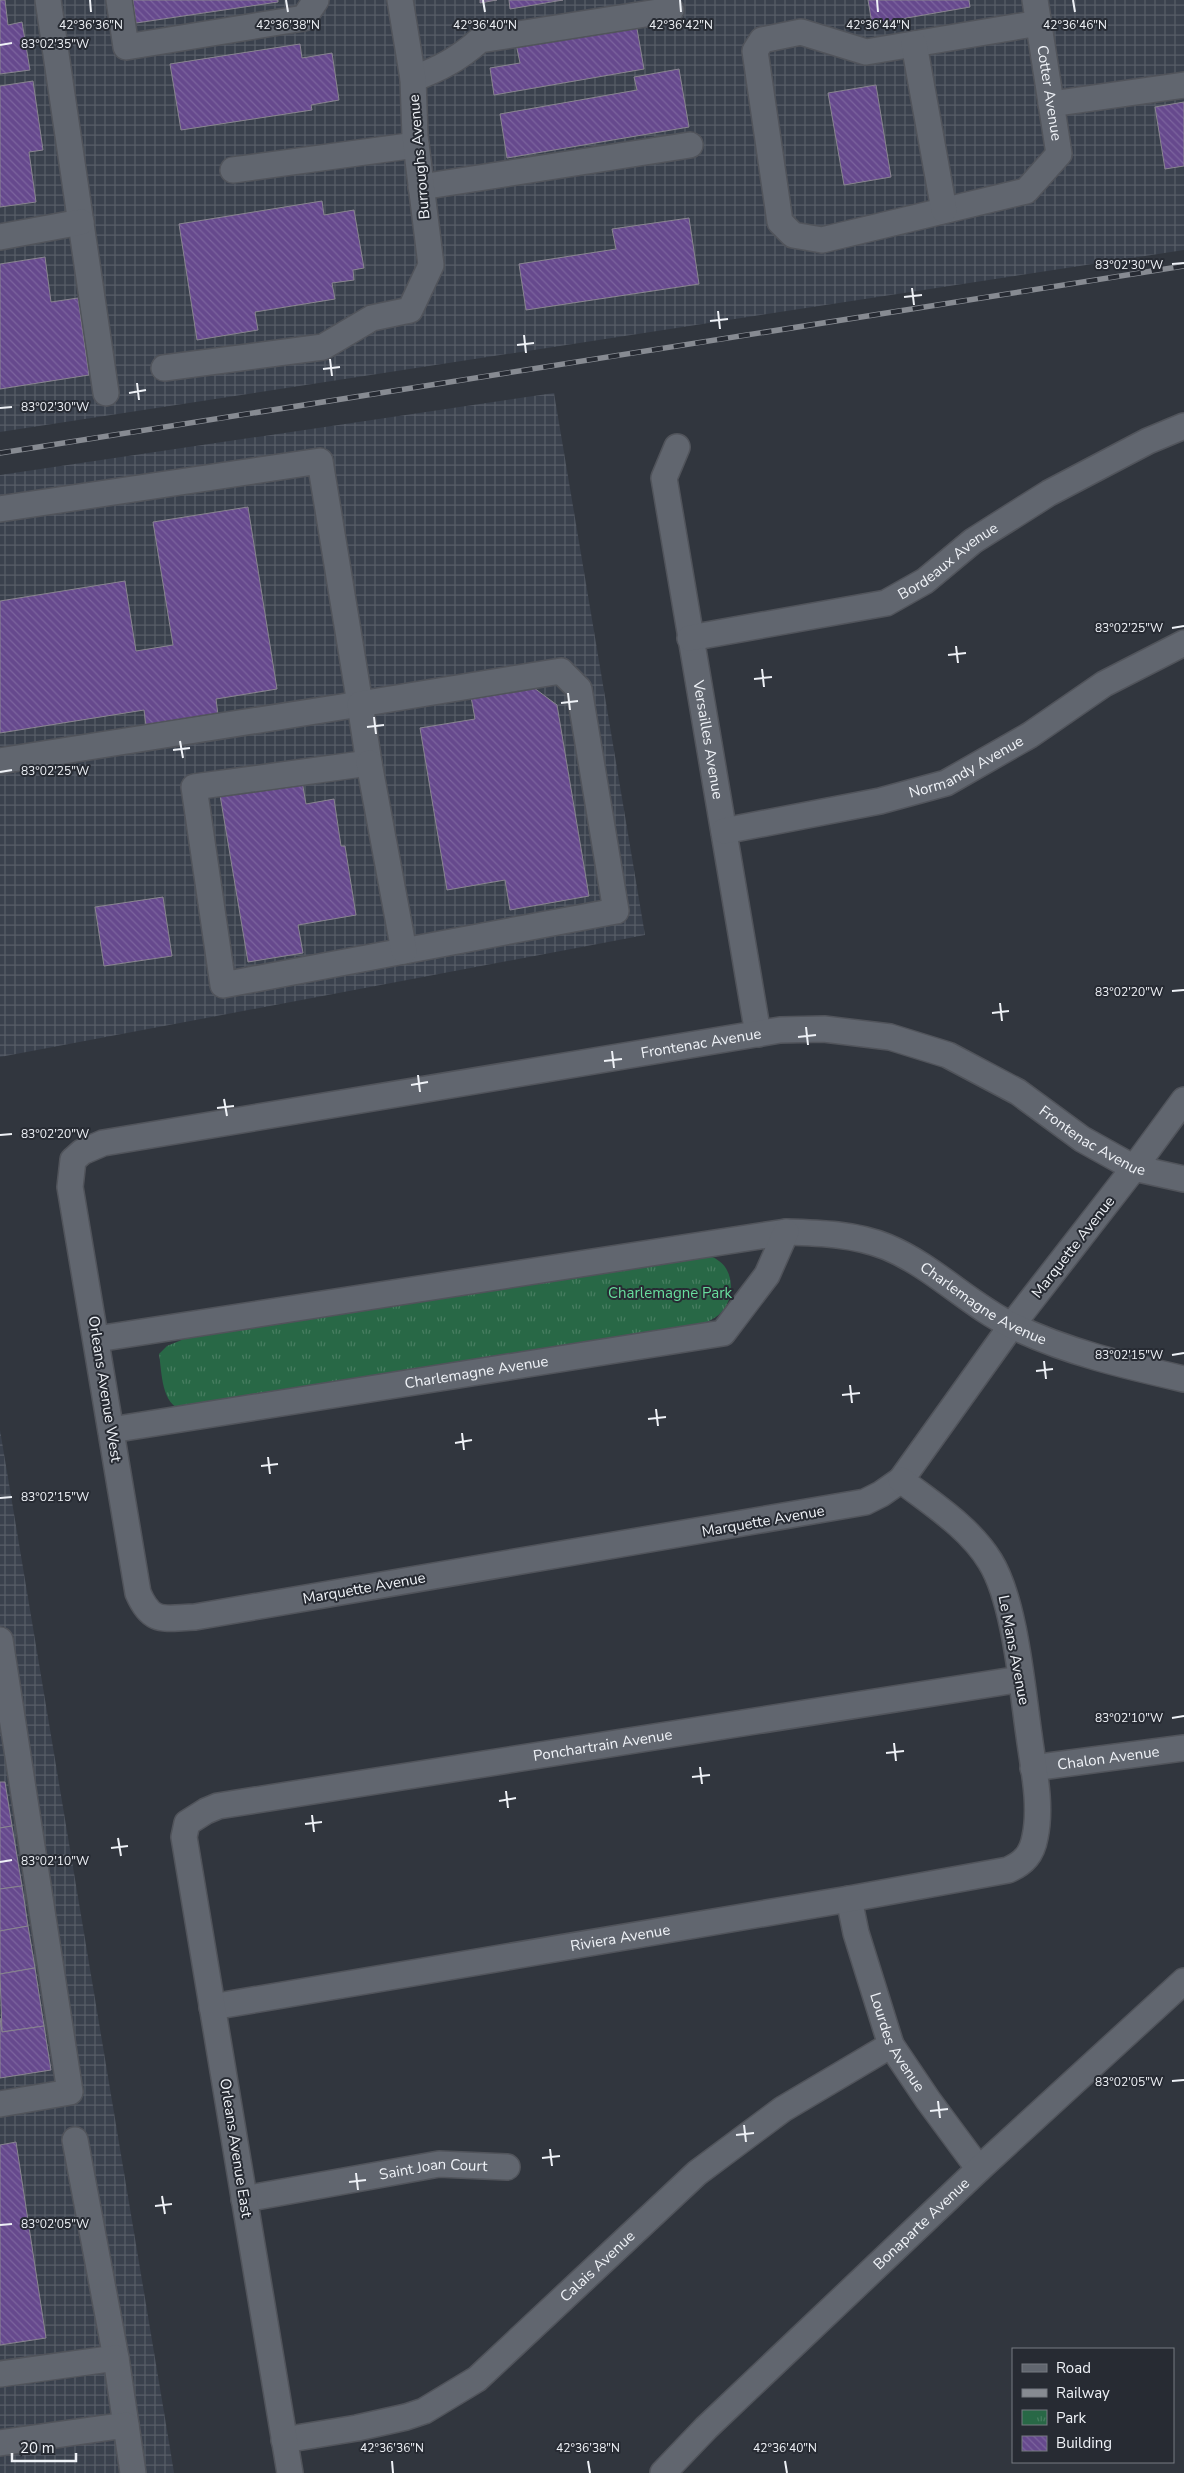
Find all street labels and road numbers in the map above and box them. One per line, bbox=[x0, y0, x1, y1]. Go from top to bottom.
street label: Cotter Avenue bbox=[1032, 44, 1067, 142]
street label: Burroughs Avenue bbox=[404, 94, 434, 220]
street label: Bordeaux Avenue bbox=[894, 518, 1002, 604]
street label: Versailles Avenue bbox=[688, 678, 728, 801]
street label: Normandy Avenue bbox=[907, 731, 1027, 803]
street label: Frontenac Avenue bbox=[639, 1023, 763, 1063]
street label: Frontenac Avenue bbox=[1035, 1101, 1147, 1180]
street label: Marquette Avenue bbox=[1027, 1192, 1119, 1302]
street label: Charlemagne Avenue bbox=[916, 1257, 1049, 1350]
street label: Orleans Avenue West bbox=[84, 1315, 127, 1464]
street label: Charlemagne Avenue bbox=[403, 1351, 550, 1393]
street label: Marquette Avenue bbox=[700, 1500, 826, 1542]
street label: Marquette Avenue bbox=[301, 1567, 427, 1609]
street label: Le Mans Avenue bbox=[994, 1593, 1034, 1707]
street label: Ponchartrain Avenue bbox=[532, 1724, 674, 1766]
street label: Chalon Avenue bbox=[1056, 1741, 1161, 1775]
street label: Riviera Avenue bbox=[569, 1919, 672, 1956]
street label: Lourdes Avenue bbox=[865, 1990, 930, 2096]
street label: Orleans Avenue East bbox=[215, 2077, 257, 2220]
street label: Saint Joan Court bbox=[377, 2154, 489, 2185]
street label: Bonaparte Avenue bbox=[869, 2173, 974, 2274]
street label: Calais Avenue bbox=[556, 2226, 639, 2306]

